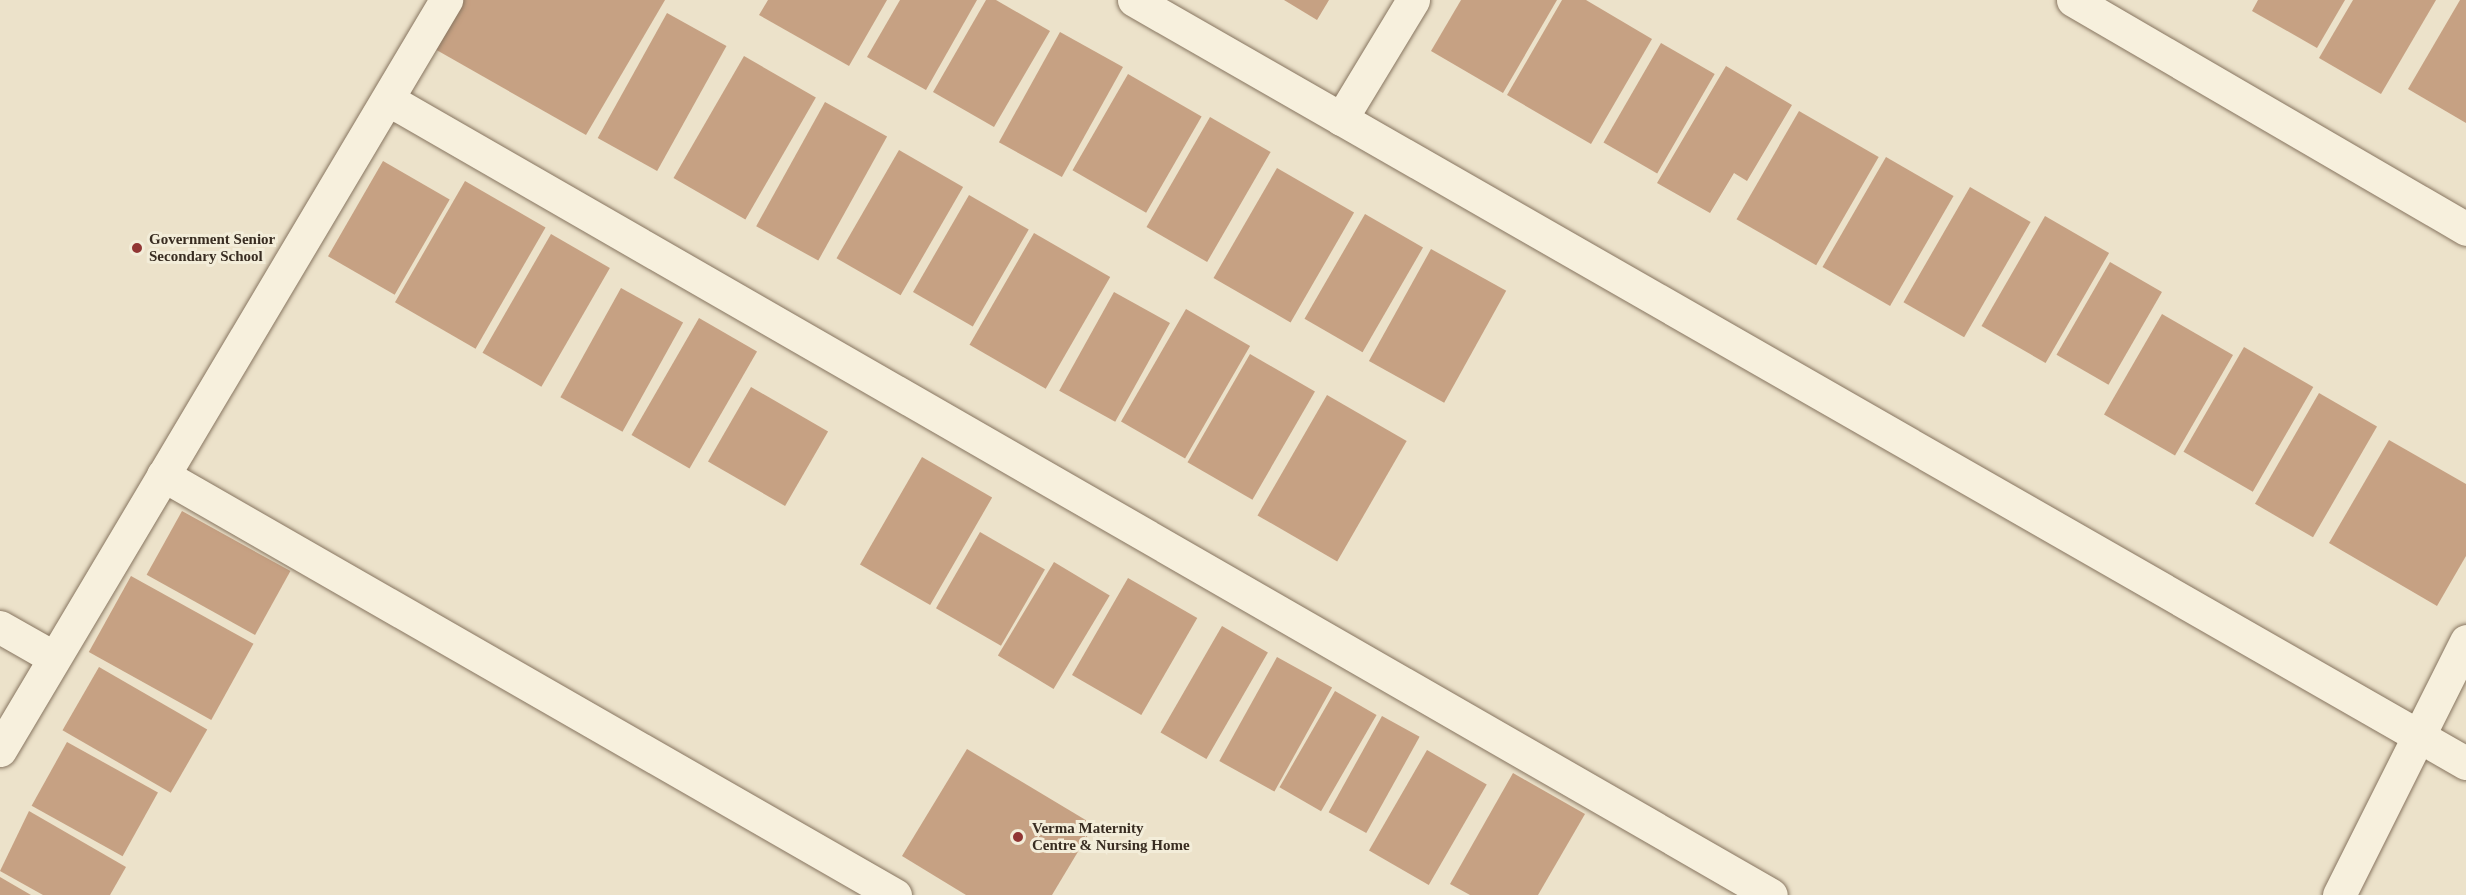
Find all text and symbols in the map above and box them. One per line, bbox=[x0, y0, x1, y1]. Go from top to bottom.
place label: Government Senior Secondary School bbox=[149, 230, 275, 265]
marker: Government Senior Secondary School bbox=[130, 241, 144, 255]
place label: Verma Maternity Centre & Nursing Home bbox=[1032, 819, 1190, 854]
marker: Verma Maternity Centre & Nursing Home bbox=[1009, 828, 1027, 846]

